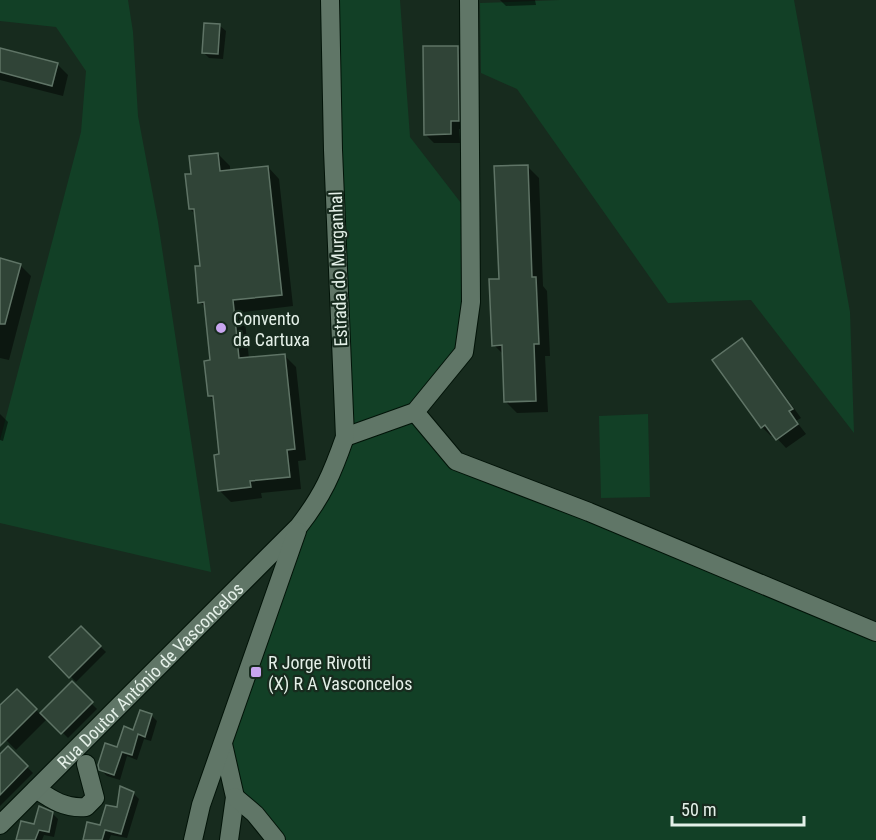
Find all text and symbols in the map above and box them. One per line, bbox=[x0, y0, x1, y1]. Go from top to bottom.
street label: Estrada do Murganhal bbox=[325, 191, 351, 347]
place label: Convento da Cartuxa bbox=[233, 308, 310, 350]
marker: Convento da Cartuxa bbox=[214, 321, 228, 335]
street label: Rua Doutor António de Vasconcelos bbox=[52, 578, 247, 773]
place label: R Jorge Rivotti (X) R A Vasconcelos bbox=[268, 652, 412, 695]
marker: R Jorge Rivotti (X) R A Vasconcelos bbox=[249, 665, 263, 679]
scale bar bbox=[672, 789, 804, 827]
text: 50 m bbox=[681, 799, 716, 820]

